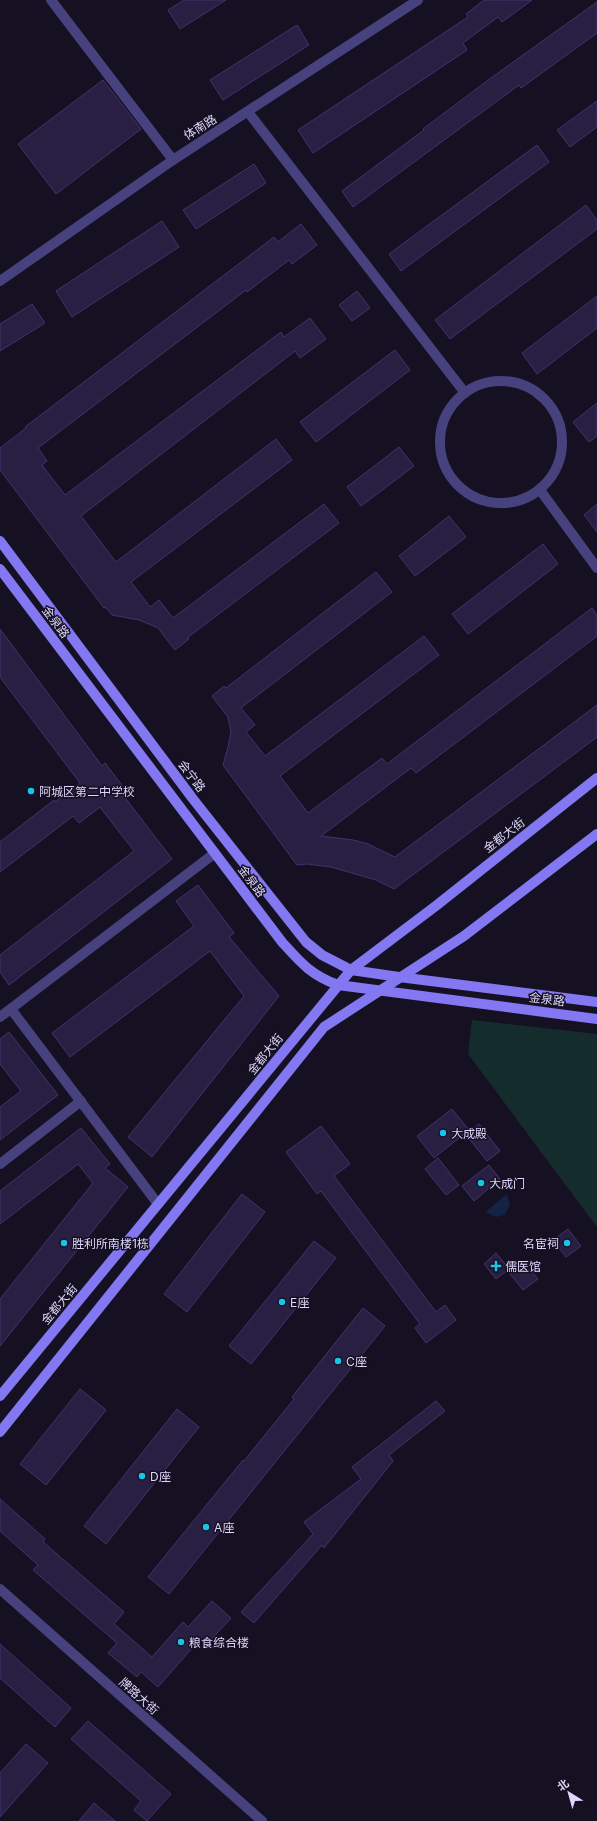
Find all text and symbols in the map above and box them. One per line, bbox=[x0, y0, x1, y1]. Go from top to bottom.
street label: 体南路 bbox=[181, 111, 219, 143]
street label: 金泉路 bbox=[39, 603, 73, 641]
street label: 会宁路 bbox=[175, 757, 209, 795]
place label: 阿城区第二中学校 bbox=[39, 784, 135, 799]
marker: 阿城区第二中学校 bbox=[26, 786, 36, 796]
street label: 金都大街 bbox=[480, 814, 528, 856]
street label: 金泉路 bbox=[235, 862, 269, 900]
street label: 金泉路 bbox=[528, 989, 566, 1009]
street label: 金都大街 bbox=[244, 1031, 286, 1077]
place label: 大成殿 bbox=[451, 1126, 487, 1141]
marker: 大成殿 bbox=[438, 1128, 448, 1138]
place label: 大成门 bbox=[489, 1176, 525, 1191]
marker: 大成门 bbox=[476, 1178, 486, 1188]
place label: 胜利所南楼1栋 bbox=[72, 1236, 149, 1251]
place label: 名宦祠 bbox=[523, 1236, 559, 1251]
marker: 胜利所南楼1栋 bbox=[59, 1238, 69, 1248]
marker: 名宦祠 bbox=[562, 1238, 572, 1248]
place label: 儒医馆 bbox=[505, 1259, 541, 1274]
marker: 儒医馆 bbox=[490, 1260, 502, 1272]
street label: 金都大街 bbox=[38, 1281, 80, 1327]
place label: E座 bbox=[290, 1295, 309, 1310]
marker: E座 bbox=[277, 1297, 287, 1307]
place label: C座 bbox=[346, 1354, 367, 1369]
marker: C座 bbox=[333, 1356, 343, 1366]
place label: D座 bbox=[150, 1469, 171, 1484]
marker: D座 bbox=[137, 1471, 147, 1481]
place label: A座 bbox=[214, 1520, 234, 1535]
marker: A座 bbox=[201, 1522, 211, 1532]
place label: 粮食综合楼 bbox=[189, 1635, 249, 1650]
marker: 粮食综合楼 bbox=[176, 1637, 186, 1647]
street label: 牌路大街 bbox=[116, 1674, 162, 1718]
north arrow bbox=[549, 1773, 589, 1813]
text: 北 bbox=[554, 1776, 572, 1794]

